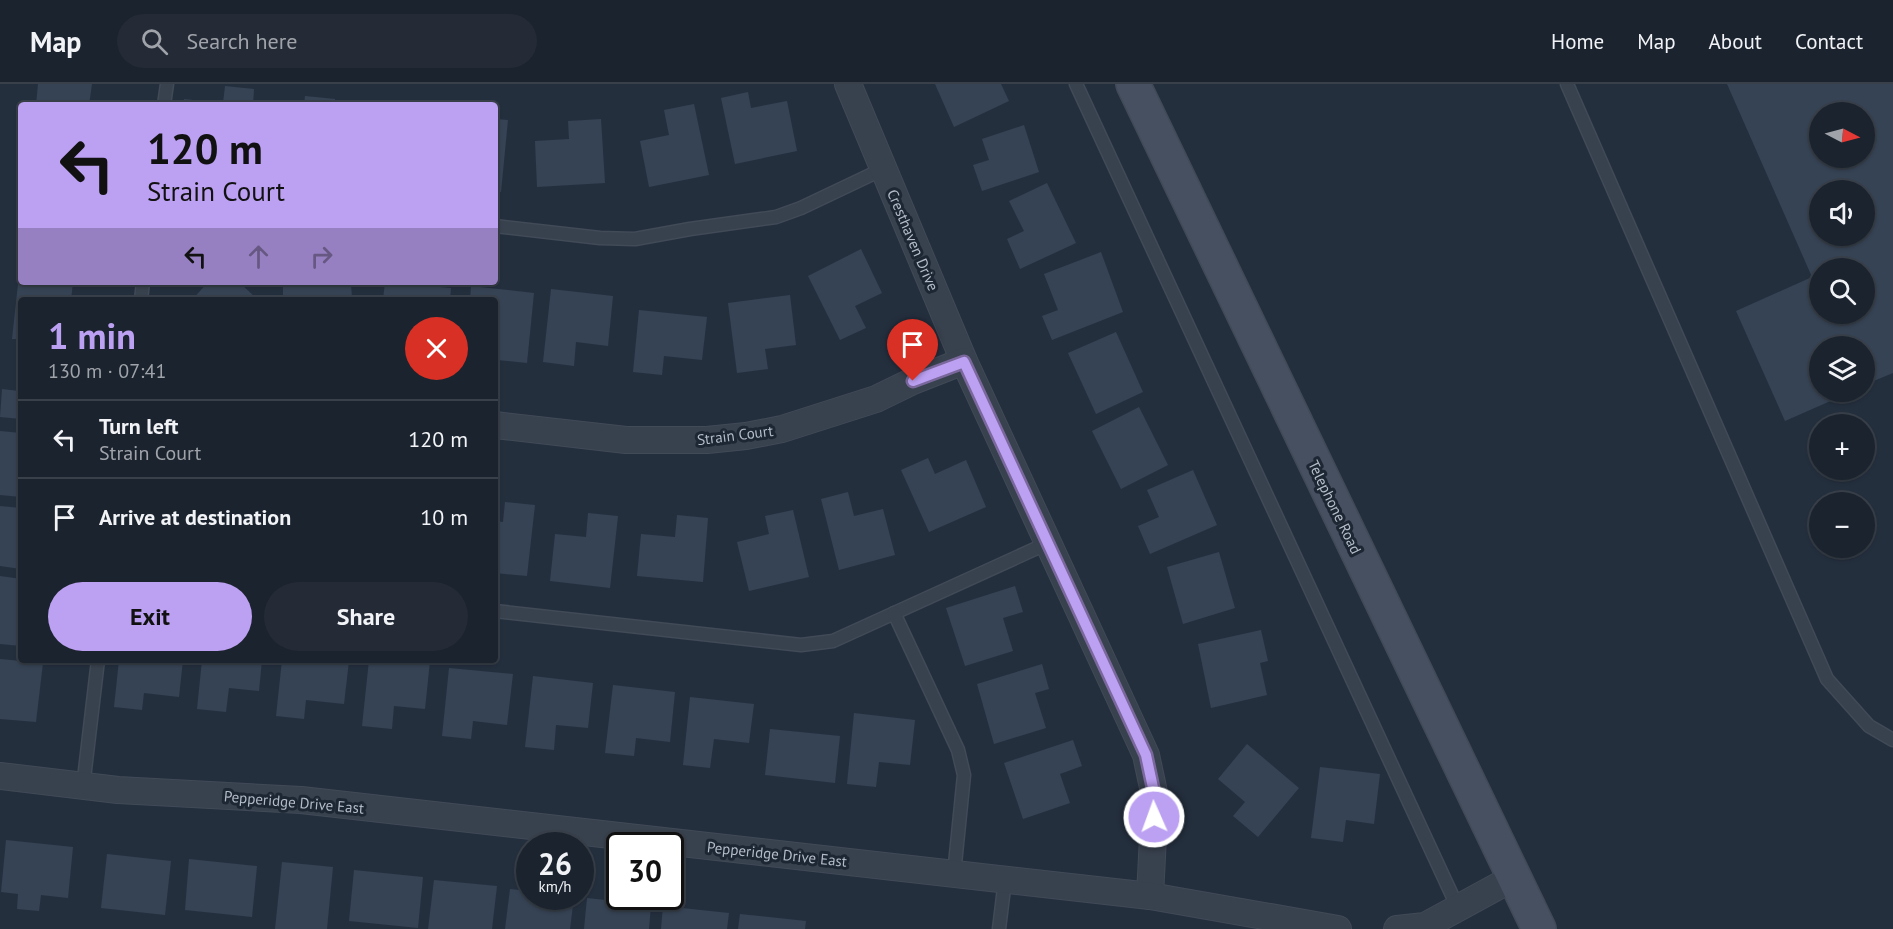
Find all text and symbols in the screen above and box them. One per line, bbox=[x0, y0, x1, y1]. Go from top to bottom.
search box bbox=[117, 14, 537, 68]
text: Map bbox=[30, 23, 81, 60]
icon: search bbox=[138, 25, 171, 58]
text: Search here bbox=[186, 27, 297, 55]
text: Home bbox=[1551, 28, 1604, 55]
text: Map bbox=[1637, 28, 1676, 55]
text: About bbox=[1709, 28, 1762, 55]
text: Contact bbox=[1795, 28, 1863, 55]
north arrow bbox=[1809, 102, 1875, 168]
map controls bbox=[1809, 102, 1875, 558]
text: 120 m bbox=[147, 121, 263, 176]
icon: left bbox=[48, 126, 126, 204]
text: Strain Court bbox=[147, 174, 285, 208]
button: sound bbox=[1809, 180, 1875, 246]
street label: Cresthaven Drive bbox=[883, 186, 943, 294]
icon: left bbox=[179, 240, 212, 273]
icon: ahead bbox=[242, 240, 275, 273]
icon: right bbox=[305, 240, 338, 273]
button: search bbox=[1809, 258, 1875, 324]
text: 1 min bbox=[48, 312, 136, 359]
button: close bbox=[405, 317, 468, 380]
pin bbox=[887, 319, 938, 381]
icon: arrive bbox=[896, 328, 929, 361]
button: layers bbox=[1809, 336, 1875, 402]
text: 130 m · 07:41 bbox=[48, 358, 166, 384]
text: Turn left bbox=[99, 412, 179, 440]
button: + bbox=[1809, 414, 1875, 480]
street label: Strain Court bbox=[696, 421, 774, 449]
icon: left bbox=[48, 423, 81, 456]
text: 120 m bbox=[408, 425, 468, 453]
text: Strain Court bbox=[99, 440, 201, 466]
street label: Telephone Road bbox=[1304, 457, 1366, 557]
button: − bbox=[1809, 492, 1875, 558]
icon: arrive bbox=[48, 501, 81, 534]
text: Arrive at destination bbox=[99, 503, 291, 531]
text: 10 m bbox=[420, 503, 468, 531]
button: Exit bbox=[48, 582, 252, 651]
button: Share bbox=[264, 582, 468, 651]
position arrow bbox=[1122, 785, 1186, 849]
street label: Pepperidge Drive East bbox=[223, 786, 365, 818]
speed limit sign: 30 bbox=[606, 832, 684, 910]
street label: Pepperidge Drive East bbox=[706, 837, 848, 871]
text: 26 bbox=[538, 844, 572, 883]
text: km/h bbox=[539, 877, 571, 896]

